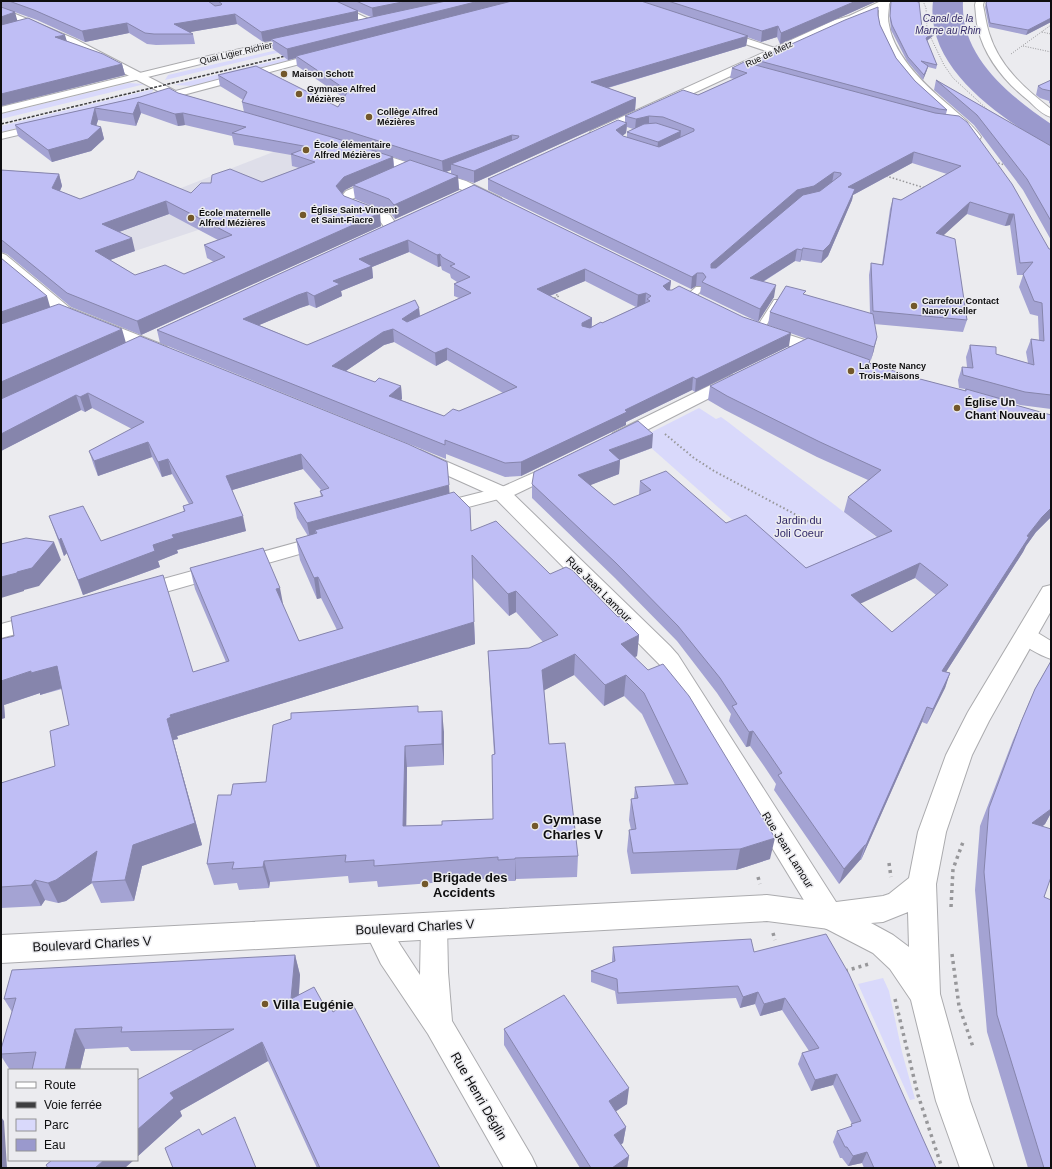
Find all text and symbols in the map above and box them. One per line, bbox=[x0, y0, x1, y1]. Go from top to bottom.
water label: Canal de la Marne au Rhin bbox=[915, 13, 981, 36]
street label: Rue de Metz bbox=[744, 38, 795, 69]
street label: Quai Ligier Richier bbox=[199, 40, 273, 66]
marker: Maison Schott bbox=[279, 69, 289, 79]
place label: Maison Schott bbox=[292, 69, 354, 79]
place label: Gymnase Alfred Mézières bbox=[307, 84, 376, 104]
marker: Gymnase Alfred Mézières bbox=[294, 89, 304, 99]
place label: Collège Alfred Mézières bbox=[377, 107, 438, 127]
marker: Collège Alfred Mézières bbox=[364, 112, 374, 122]
place label: École élémentaire Alfred Mézières bbox=[314, 140, 391, 160]
marker: École élémentaire Alfred Mézières bbox=[301, 145, 311, 155]
place label: Église Saint-Vincent et Saint-Fiacre bbox=[311, 205, 397, 225]
place label: École maternelle Alfred Mézières bbox=[199, 208, 271, 228]
marker: Église Saint-Vincent et Saint-Fiacre bbox=[298, 210, 308, 220]
marker: École maternelle Alfred Mézières bbox=[186, 213, 196, 223]
place label: Carrefour Contact Nancy Keller bbox=[922, 296, 999, 316]
marker: Carrefour Contact Nancy Keller bbox=[909, 301, 919, 311]
place label: La Poste Nancy Trois-Maisons bbox=[859, 361, 926, 381]
marker: La Poste Nancy Trois-Maisons bbox=[846, 366, 856, 376]
place label: Église Un Chant Nouveau bbox=[965, 396, 1046, 421]
marker: Église Un Chant Nouveau bbox=[952, 403, 962, 413]
park label: Jardin du Joli Coeur bbox=[774, 514, 824, 539]
street label: Rue Jean Lamour bbox=[564, 554, 634, 624]
street label: Rue Jean Lamour bbox=[760, 810, 816, 891]
place label: Gymnase Charles V bbox=[543, 812, 603, 842]
marker: Gymnase Charles V bbox=[530, 821, 540, 831]
place label: Brigade des Accidents bbox=[433, 870, 507, 900]
marker: Brigade des Accidents bbox=[420, 879, 430, 889]
street label: Boulevard Charles V bbox=[355, 916, 475, 938]
street label: Boulevard Charles V bbox=[32, 933, 152, 955]
place label: Villa Eugénie bbox=[273, 997, 354, 1012]
marker: Villa Eugénie bbox=[260, 999, 270, 1009]
street label: Rue Henri Déglin bbox=[448, 1049, 510, 1143]
legend bbox=[8, 1069, 138, 1161]
text: Route bbox=[44, 1078, 76, 1092]
text: Voie ferrée bbox=[44, 1098, 102, 1112]
text: Parc bbox=[44, 1118, 69, 1132]
text: Eau bbox=[44, 1138, 65, 1152]

